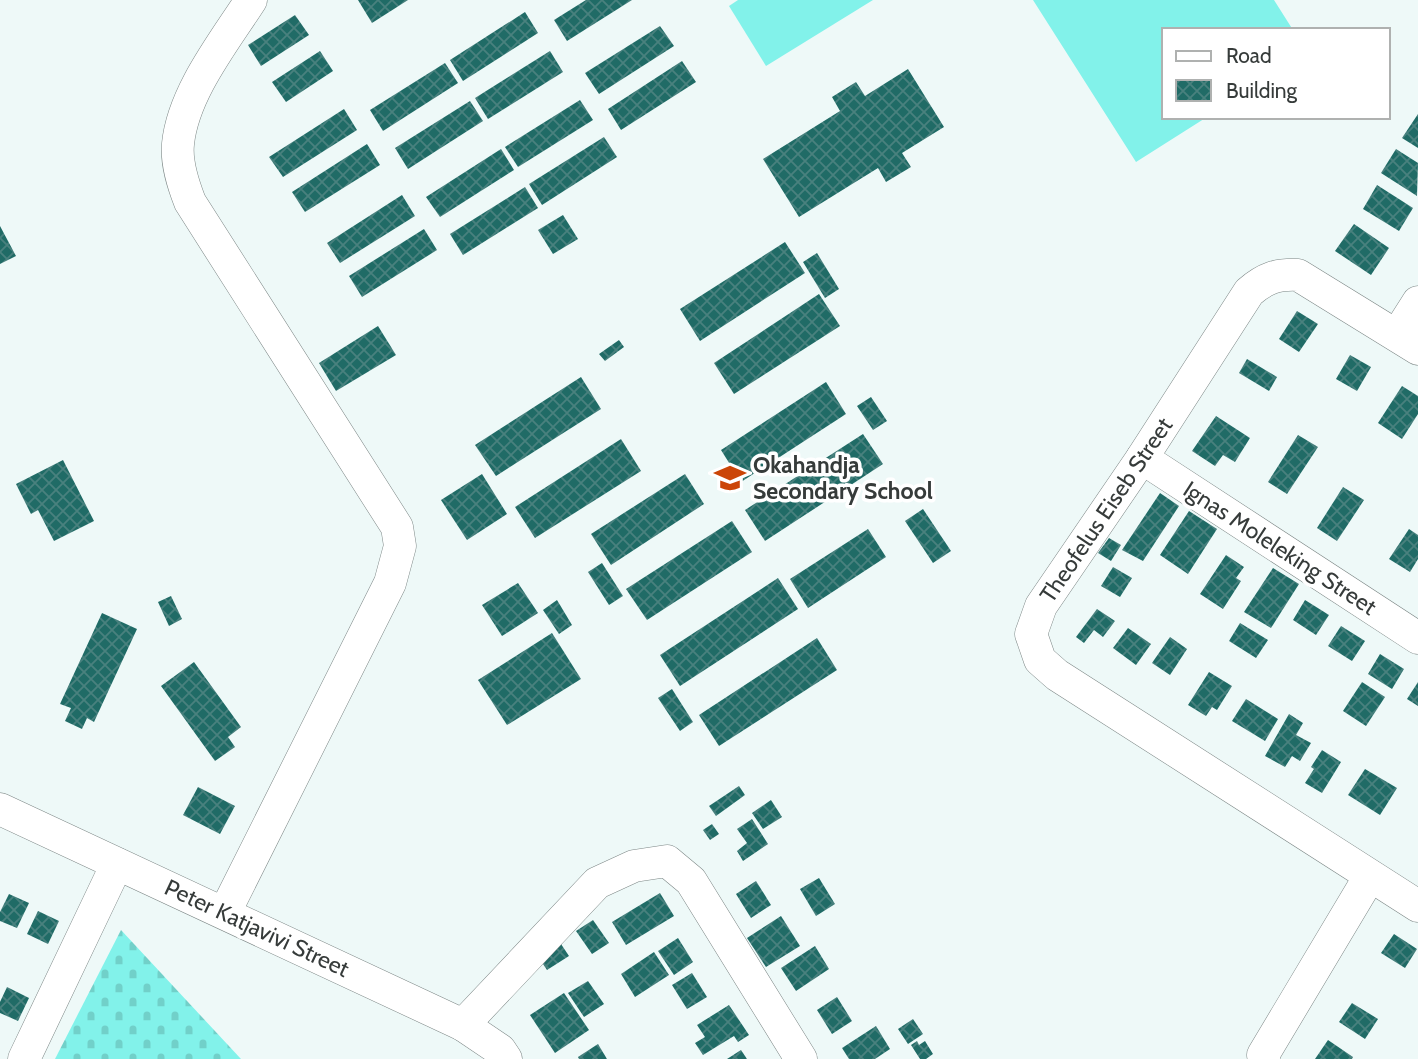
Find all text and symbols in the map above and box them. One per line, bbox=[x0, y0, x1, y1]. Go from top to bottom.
legend bbox=[1162, 28, 1390, 119]
text: Road bbox=[1226, 43, 1272, 68]
text: Building bbox=[1226, 78, 1298, 103]
street label: Theofelus Eiseb Street bbox=[1034, 412, 1178, 608]
place label: Okahandja Secondary School bbox=[753, 451, 933, 505]
school or university icon: Okahandja Secondary School bbox=[713, 461, 747, 495]
street label: Ignas Moleleking Street bbox=[1178, 475, 1382, 621]
street label: Peter Katjavivi Street bbox=[160, 873, 354, 983]

